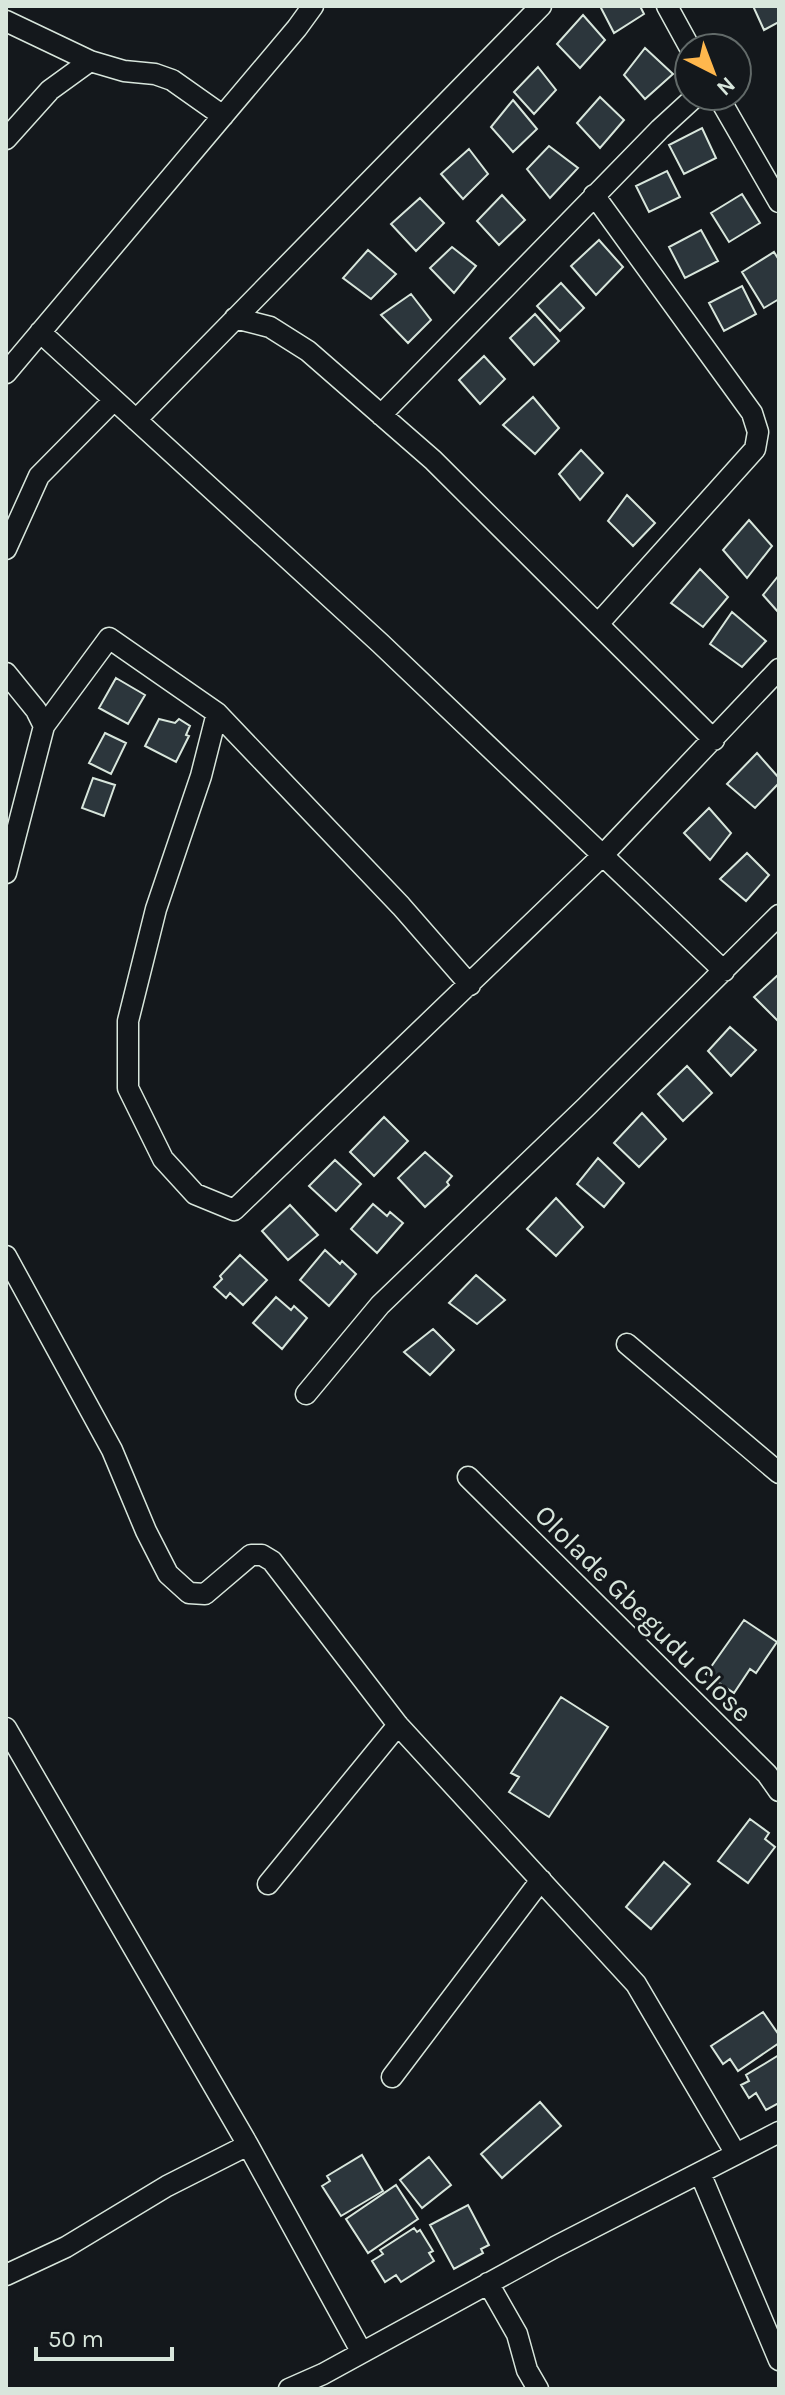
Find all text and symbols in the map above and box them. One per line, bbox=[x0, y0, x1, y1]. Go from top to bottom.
north arrow bbox=[673, 32, 753, 112]
text: N bbox=[711, 71, 740, 101]
street label: Ololade Gbegudu Close bbox=[528, 1498, 759, 1729]
scale bar bbox=[36, 2311, 172, 2361]
text: 50 m bbox=[48, 2325, 104, 2353]

